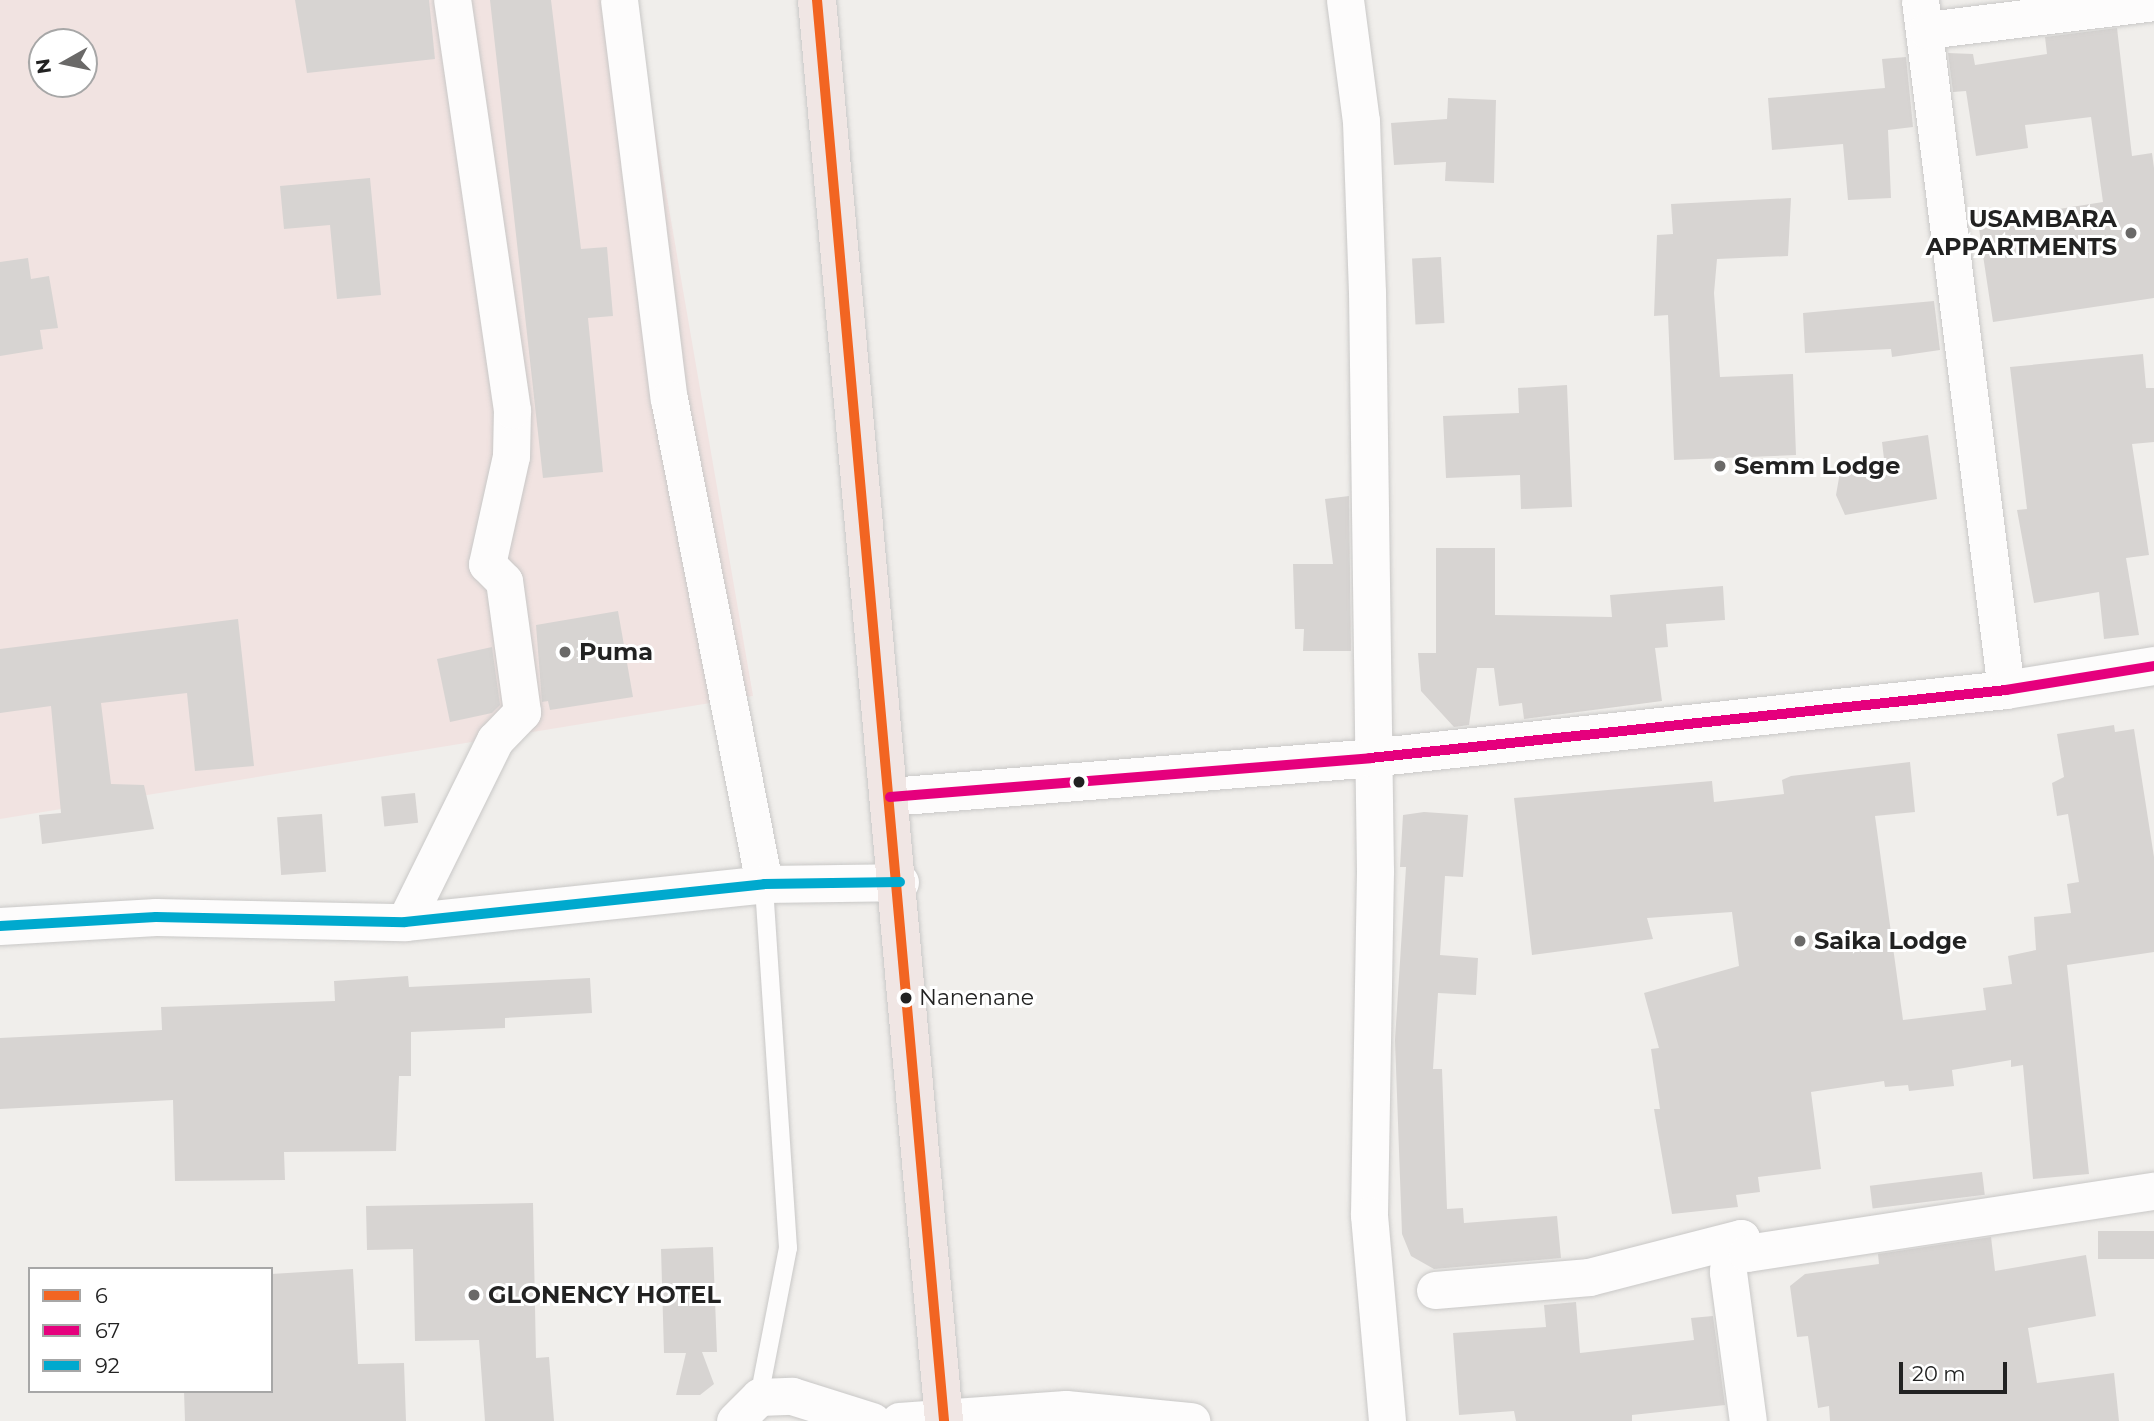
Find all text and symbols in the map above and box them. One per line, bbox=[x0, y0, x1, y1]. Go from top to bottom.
north arrow bbox=[28, 28, 98, 98]
text: N bbox=[31, 57, 56, 75]
place label: USAMBARA APPARTMENTS bbox=[1926, 205, 2117, 261]
marker: USAMBARA APPARTMENTS bbox=[2123, 225, 2139, 241]
place label: Semm Lodge bbox=[1734, 452, 1900, 480]
marker: Semm Lodge bbox=[1712, 458, 1728, 474]
place label: Puma bbox=[579, 638, 653, 666]
marker: Puma bbox=[557, 644, 573, 660]
unlabelled marker bbox=[1072, 775, 1086, 789]
place label: Saika Lodge bbox=[1814, 927, 1967, 955]
marker: Saika Lodge bbox=[1792, 933, 1808, 949]
place label: Nanenane bbox=[919, 985, 1034, 1011]
marker: Nanenane bbox=[899, 991, 913, 1005]
legend bbox=[28, 1267, 273, 1393]
place label: GLONENCY HOTEL bbox=[488, 1281, 721, 1309]
text: 6 bbox=[95, 1283, 108, 1308]
marker: GLONENCY HOTEL bbox=[466, 1287, 482, 1303]
text: 67 bbox=[95, 1318, 120, 1343]
scale bar bbox=[1902, 1348, 2010, 1392]
text: 92 bbox=[95, 1353, 120, 1378]
text: 20 m bbox=[1912, 1361, 1966, 1386]

